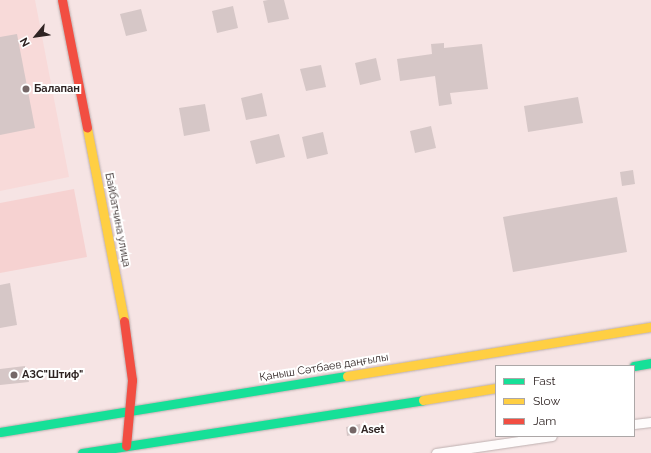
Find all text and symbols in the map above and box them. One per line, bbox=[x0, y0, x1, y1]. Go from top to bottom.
north arrow bbox=[16, 16, 56, 56]
text: N bbox=[17, 35, 33, 49]
place label: Балапан bbox=[34, 82, 80, 96]
marker: Балапан bbox=[21, 84, 31, 94]
street label: Байбатчина улица bbox=[101, 172, 133, 268]
street label: Қаныш Сәтбаев даңғылы bbox=[259, 351, 389, 385]
legend bbox=[495, 365, 635, 437]
place label: АЗС"Штиф" bbox=[22, 368, 83, 382]
marker: АЗС"Штиф" bbox=[9, 370, 19, 380]
text: Fast bbox=[533, 374, 556, 388]
text: Slow bbox=[533, 394, 560, 408]
text: Jam bbox=[533, 414, 556, 428]
place label: Aset bbox=[361, 423, 384, 437]
marker: Aset bbox=[348, 425, 358, 435]

